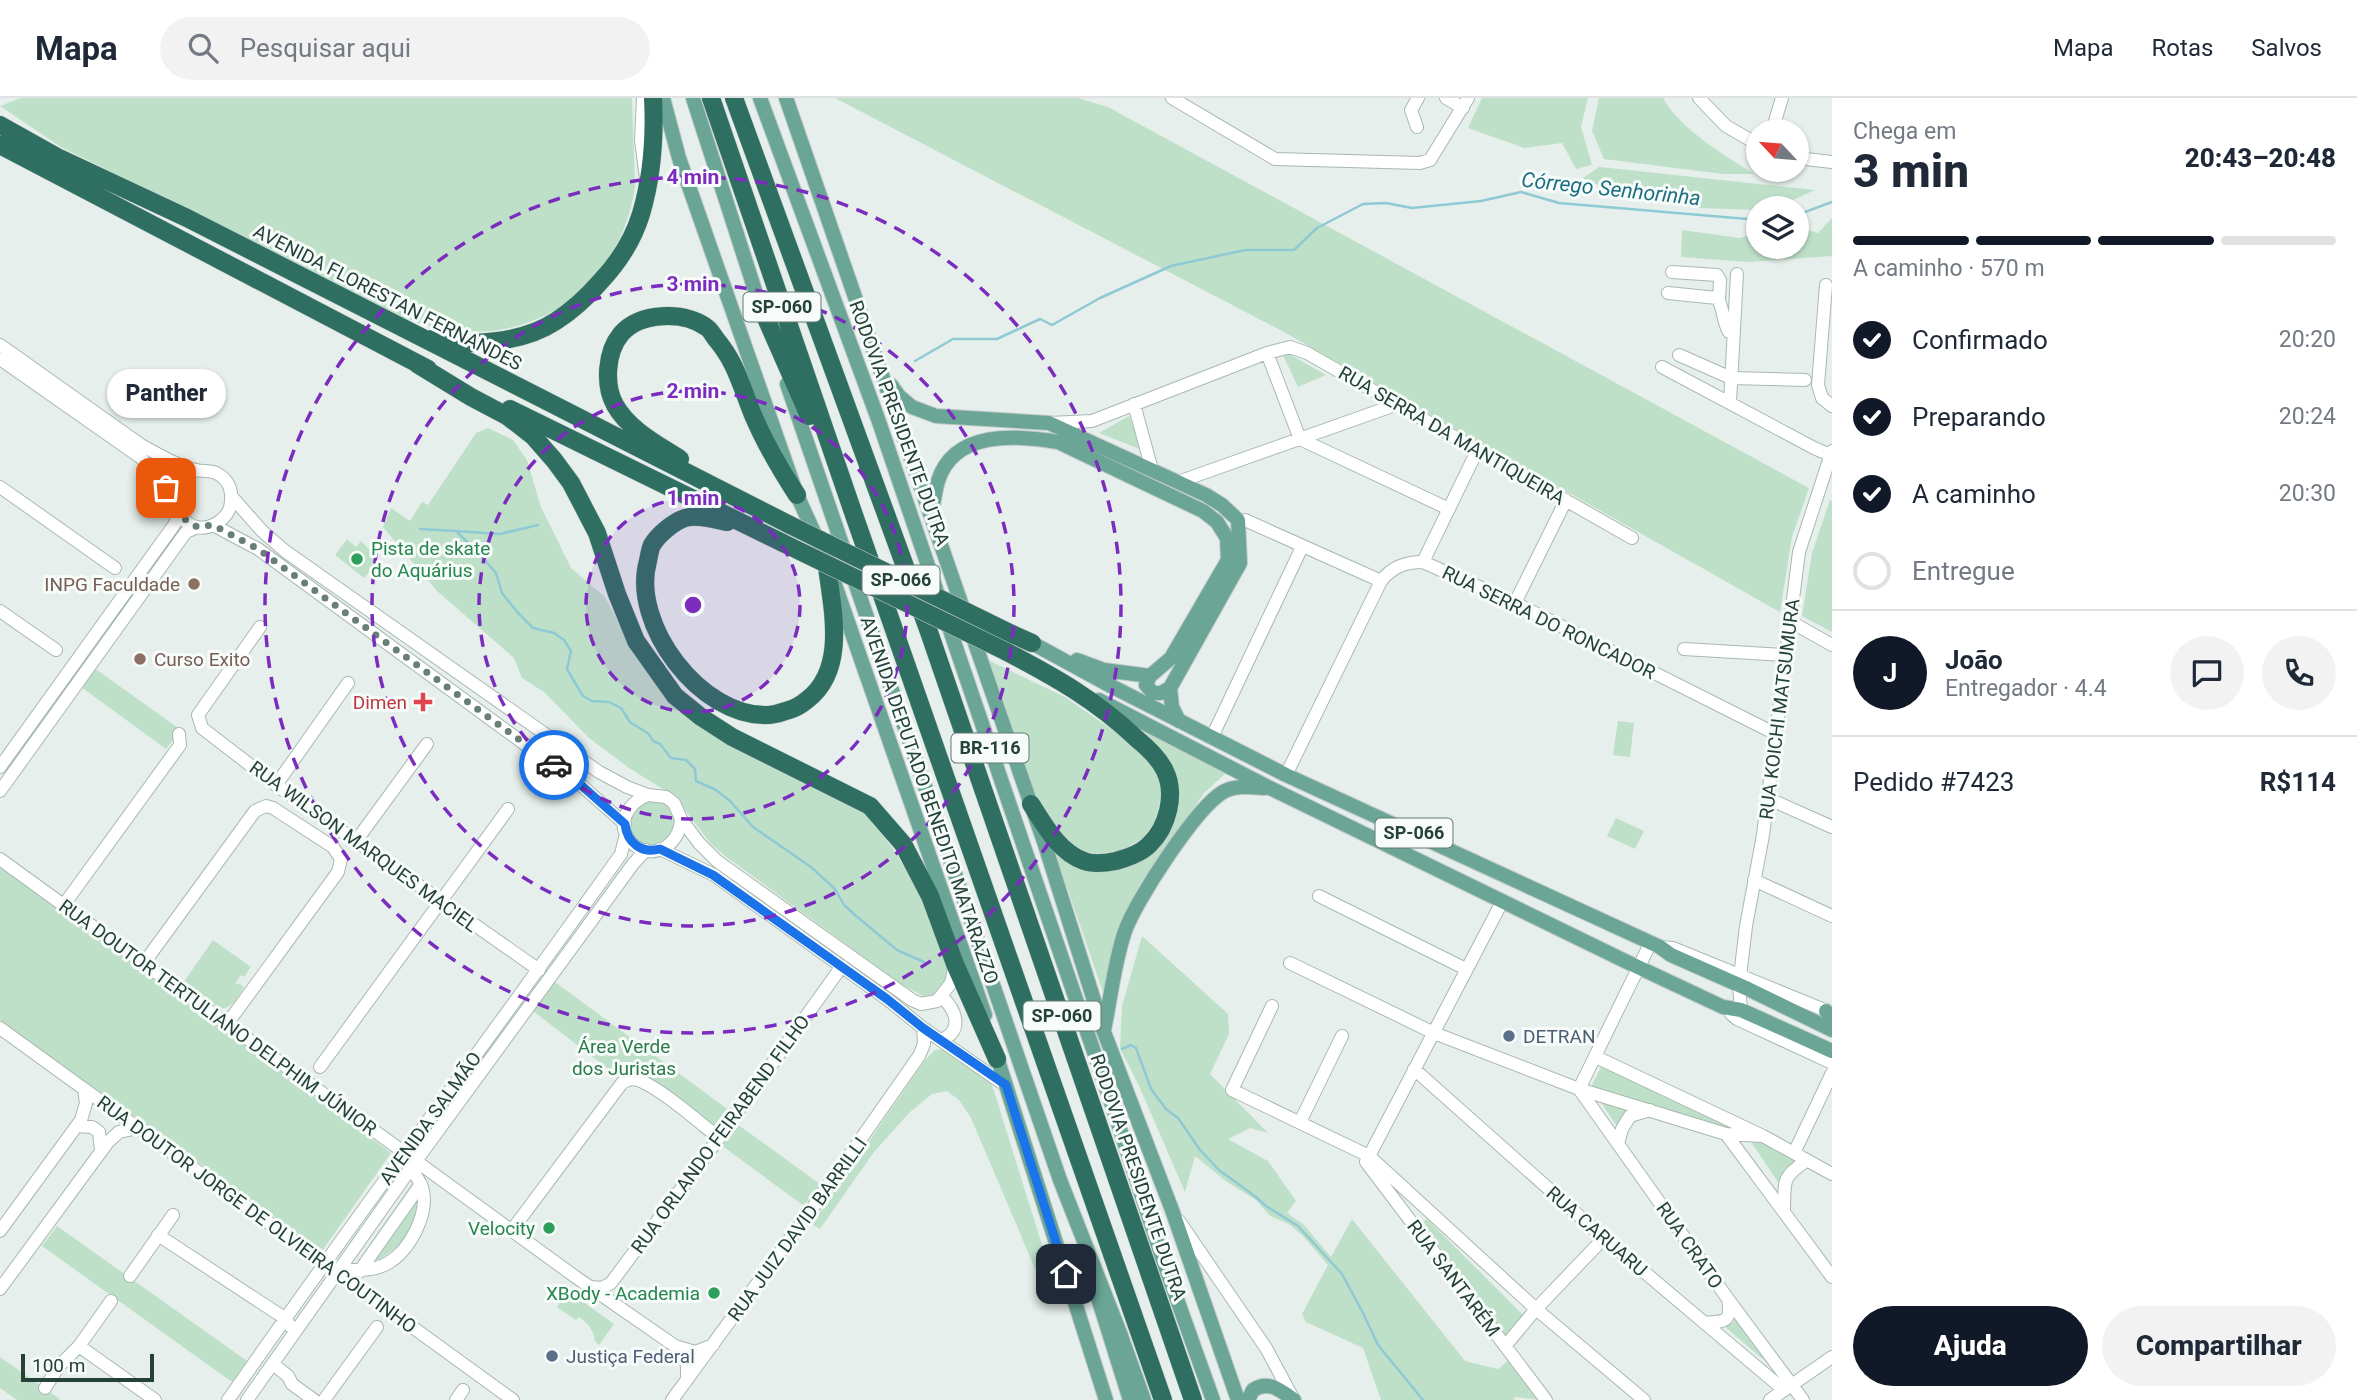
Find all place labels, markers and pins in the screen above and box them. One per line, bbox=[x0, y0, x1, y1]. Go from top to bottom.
callout: Panther bbox=[106, 369, 226, 418]
pin bbox=[136, 458, 196, 518]
place label: Pista de skate do Aquárius bbox=[371, 537, 490, 582]
marker: Pista de skate do Aquárius bbox=[349, 551, 365, 567]
place label: INPG Faculdade bbox=[44, 573, 180, 596]
marker: INPG Faculdade bbox=[186, 576, 202, 592]
centre of rings bbox=[681, 593, 705, 617]
place label: Curso Exito bbox=[154, 648, 250, 671]
marker: Curso Exito bbox=[132, 651, 148, 667]
place label: Dimen bbox=[353, 691, 407, 714]
marker: Dimen bbox=[413, 692, 433, 712]
place label: DETRAN bbox=[1523, 1025, 1595, 1048]
marker: DETRAN bbox=[1501, 1028, 1517, 1044]
place label: Velocity bbox=[468, 1217, 535, 1240]
marker: Velocity bbox=[541, 1220, 557, 1236]
pin bbox=[1036, 1244, 1096, 1304]
place label: XBody - Academia bbox=[546, 1282, 700, 1305]
marker: XBody - Academia bbox=[706, 1285, 722, 1301]
place label: Justiça Federal bbox=[566, 1345, 695, 1368]
marker: Justiça Federal bbox=[544, 1348, 560, 1364]

